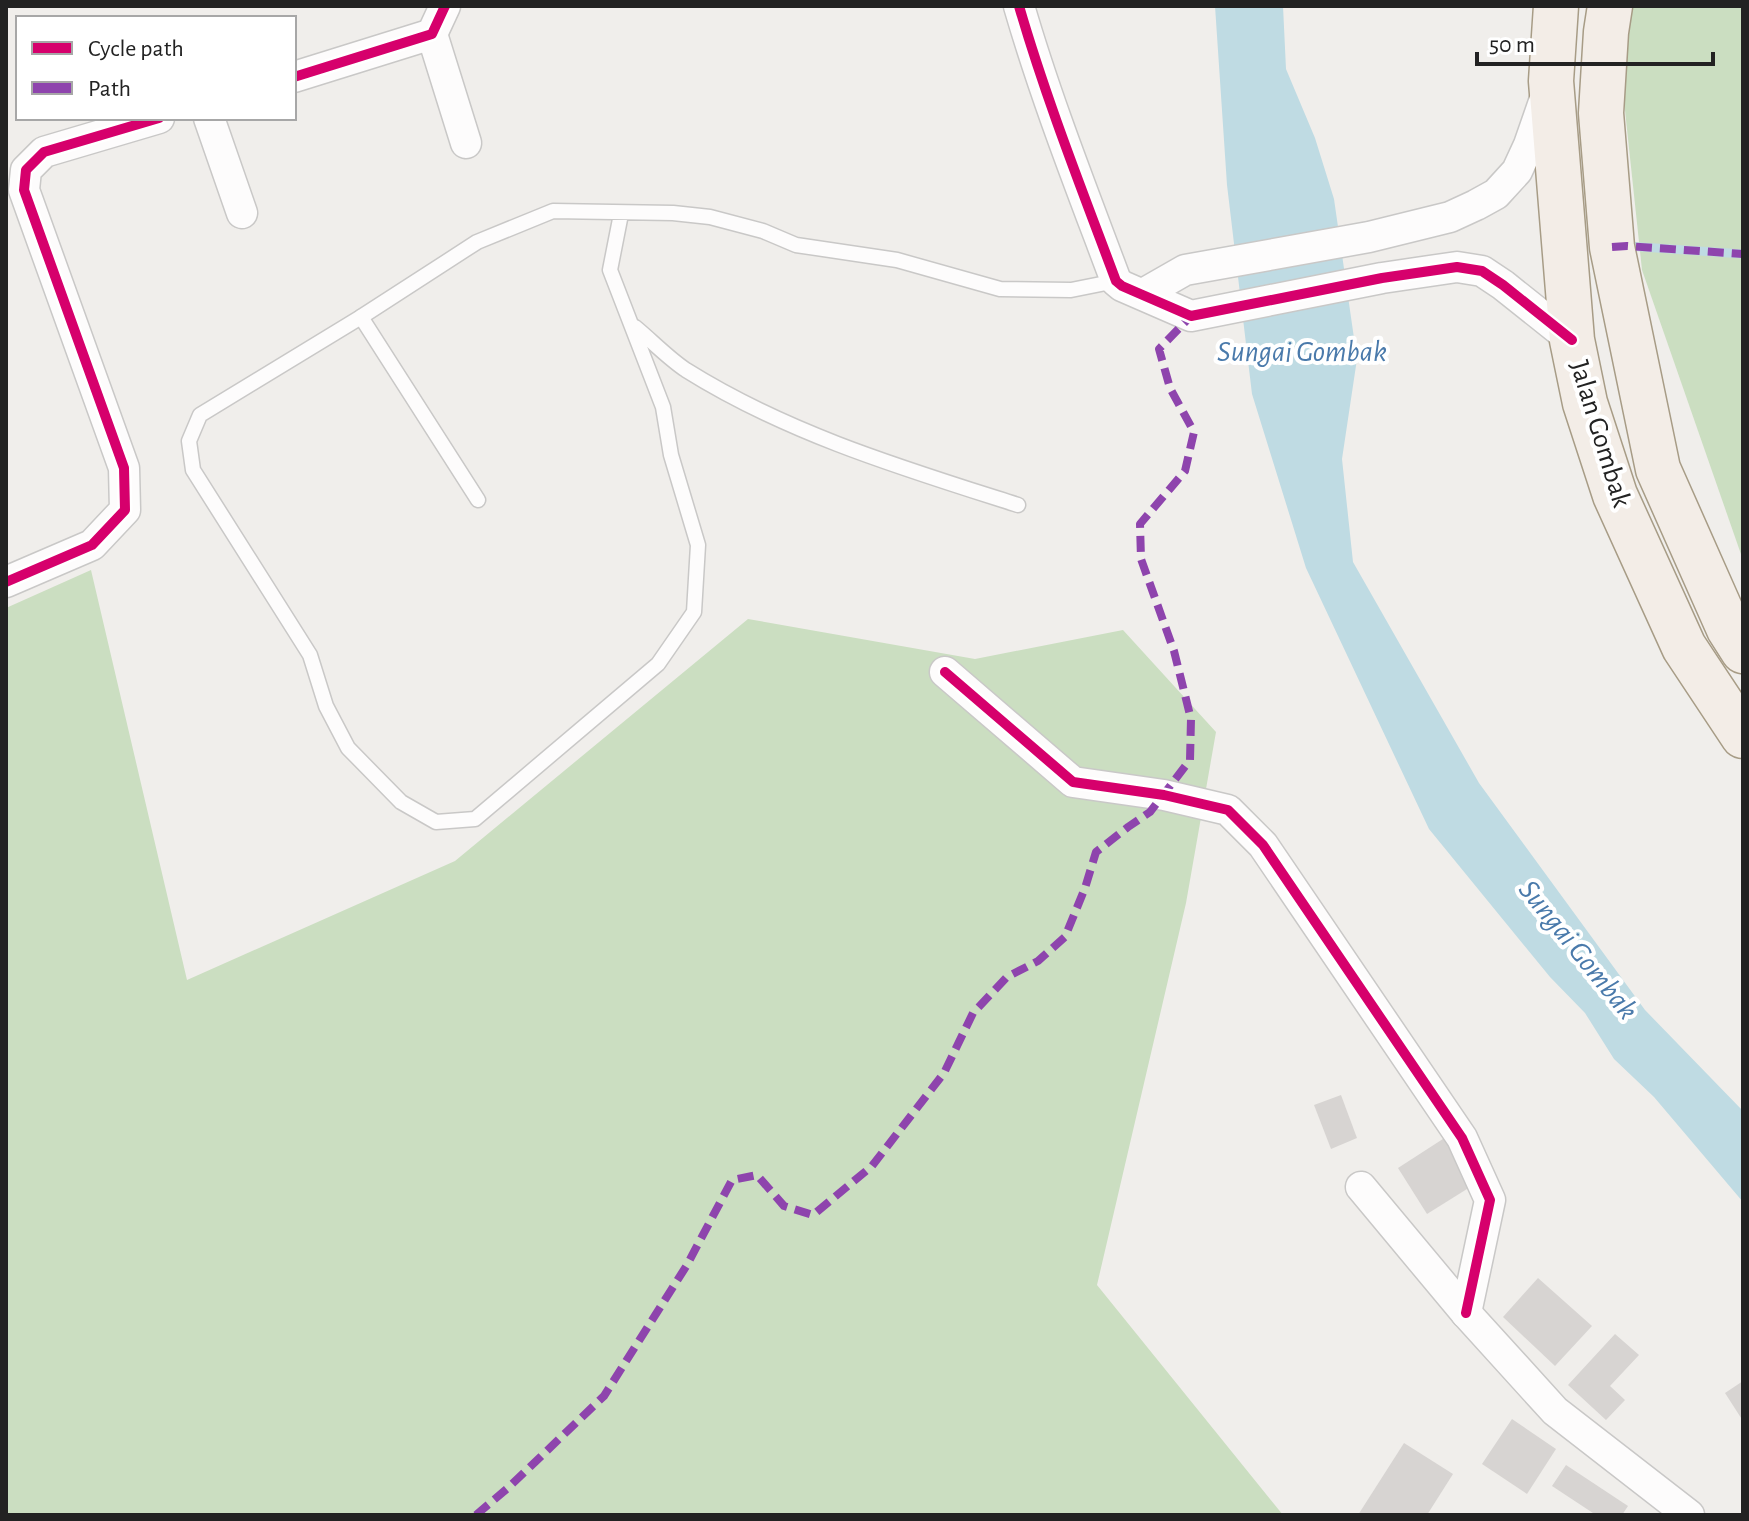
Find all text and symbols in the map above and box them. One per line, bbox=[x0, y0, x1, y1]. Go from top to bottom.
legend bbox=[16, 16, 296, 120]
scale bar bbox=[1477, 16, 1713, 66]
text: 50 m bbox=[1489, 33, 1535, 57]
text: Cycle path bbox=[88, 37, 184, 61]
text: Path bbox=[88, 77, 131, 101]
water label: Sungai Gombak bbox=[1217, 337, 1387, 367]
street label: Jalan Gombak bbox=[1564, 357, 1636, 511]
water label: Sungai Gombak bbox=[1513, 875, 1643, 1026]

